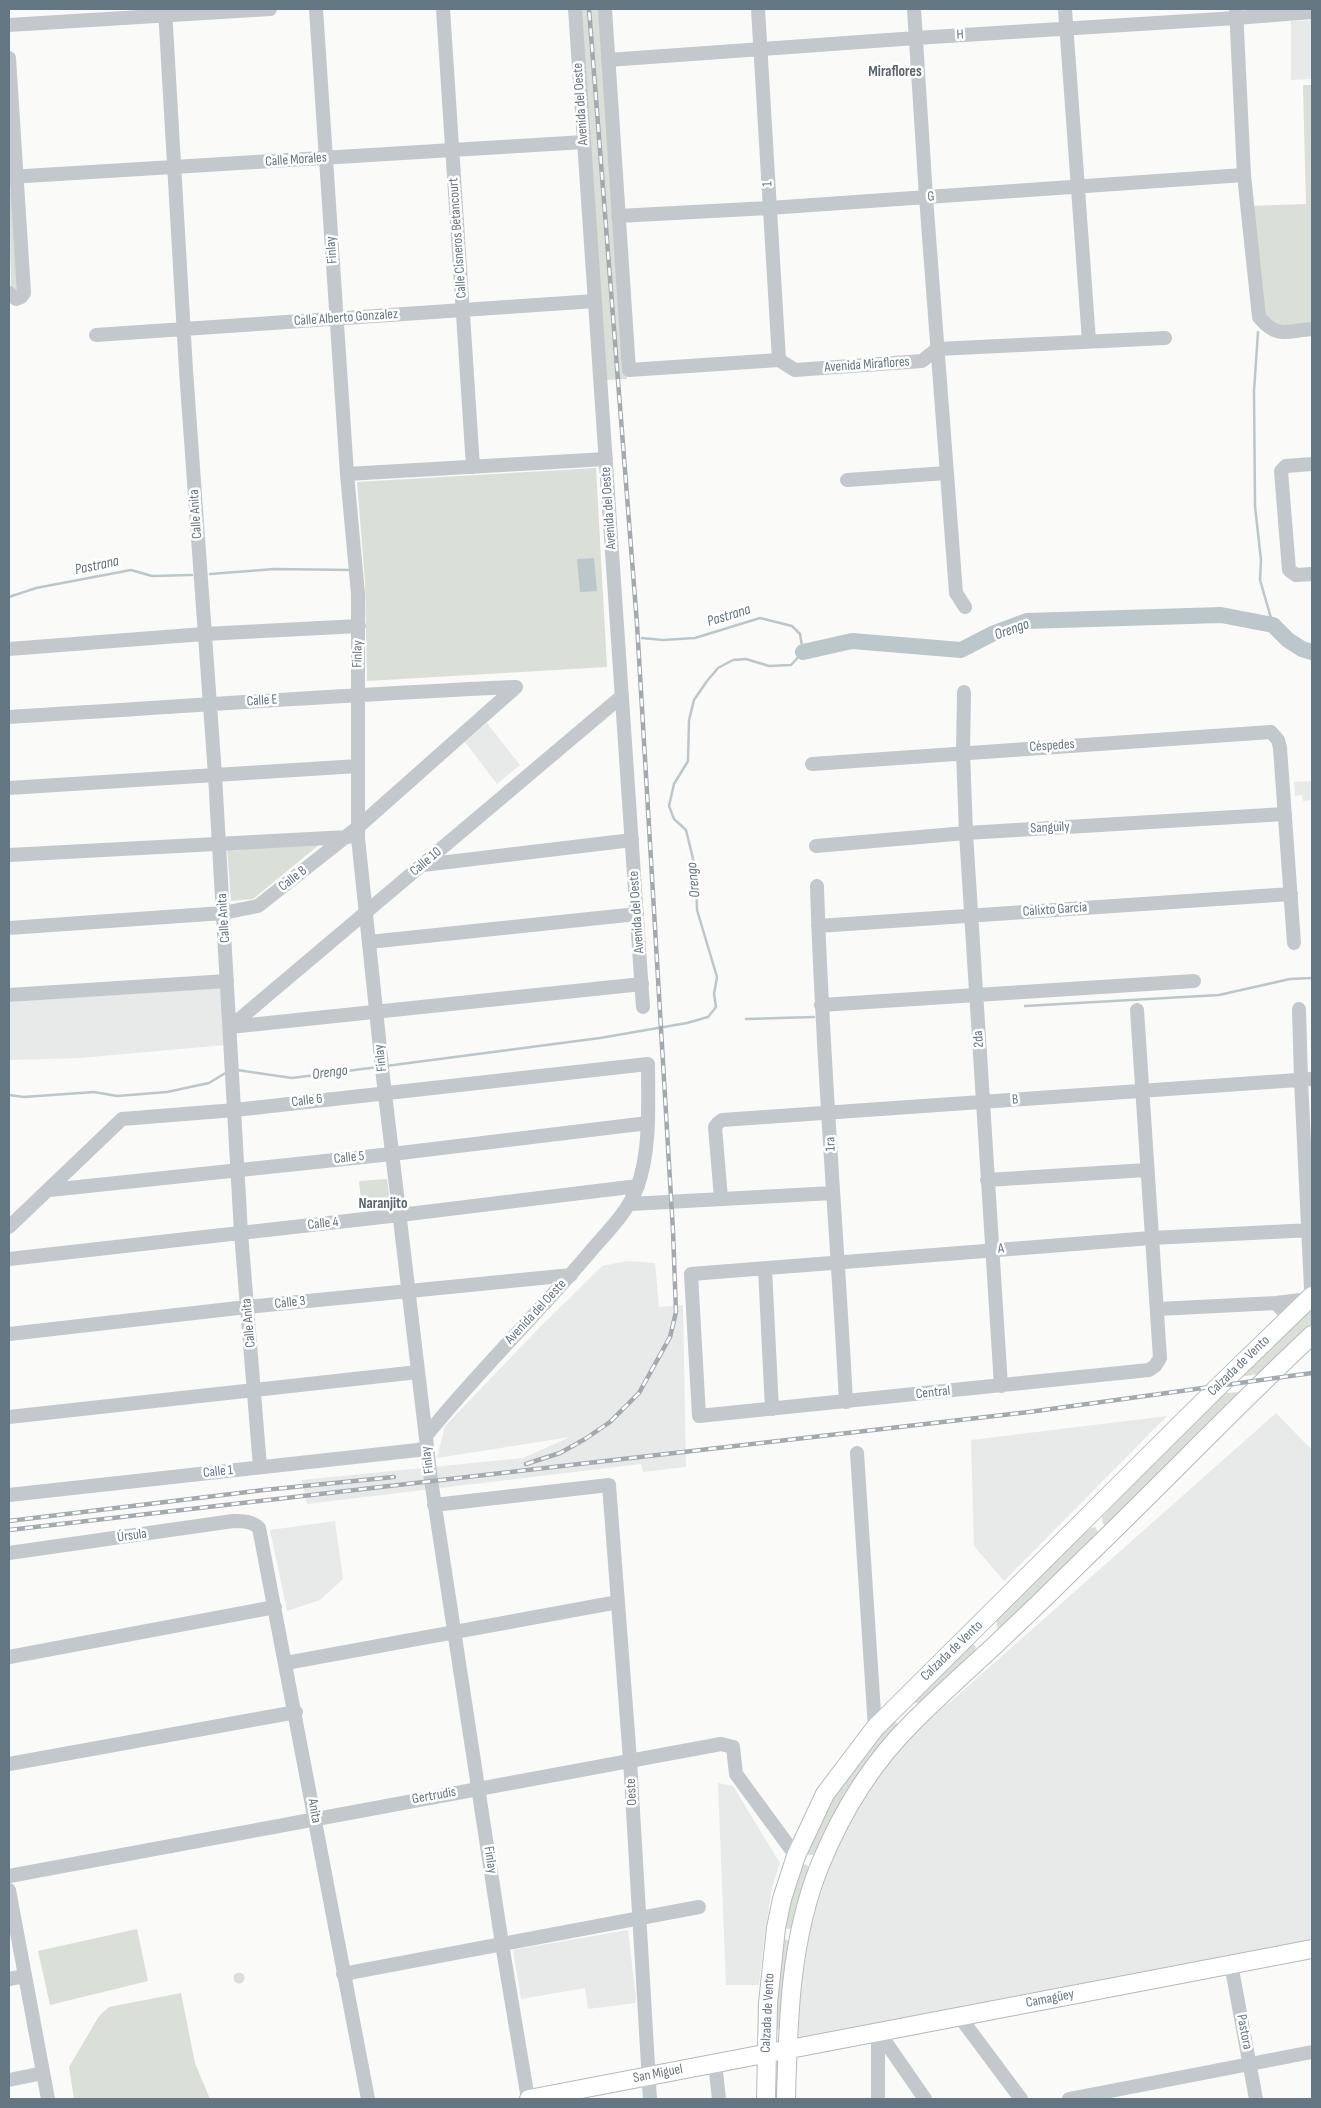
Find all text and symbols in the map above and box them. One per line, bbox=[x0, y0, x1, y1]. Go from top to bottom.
street label: H bbox=[956, 26, 964, 44]
street label: Avenida del Oeste bbox=[570, 62, 592, 146]
district label: Miraflores bbox=[868, 63, 922, 81]
street label: Calle Morales bbox=[265, 149, 327, 171]
street label: Calle Cisneros Betancourt bbox=[445, 177, 471, 299]
street label: 1 bbox=[759, 181, 777, 187]
street label: G bbox=[927, 188, 935, 206]
street label: Finlay bbox=[323, 236, 341, 264]
street label: Calle Alberto Gonzalez bbox=[293, 306, 399, 330]
street label: Avenida Miraflores bbox=[824, 354, 910, 376]
street label: Avenida del Oeste bbox=[598, 466, 620, 550]
street label: Calle Anita bbox=[186, 489, 206, 539]
water label: Pastrana bbox=[73, 553, 121, 579]
water label: Pastrana bbox=[705, 601, 753, 631]
water label: Orengo bbox=[992, 615, 1032, 645]
street label: Finlay bbox=[349, 640, 367, 668]
street label: Calle E bbox=[246, 692, 278, 710]
street label: Céspedes bbox=[1029, 736, 1075, 756]
street label: Sanguily bbox=[1030, 819, 1070, 837]
street label: Calle 10 bbox=[407, 844, 445, 880]
water label: Orengo bbox=[683, 861, 705, 899]
street label: Calle B bbox=[276, 863, 310, 895]
street label: Avenida del Oeste bbox=[626, 870, 648, 954]
street label: Calle Anita bbox=[214, 893, 234, 943]
street label: Calixto García bbox=[1022, 899, 1088, 921]
street label: 2da bbox=[970, 1030, 988, 1048]
street label: Finlay bbox=[371, 1043, 391, 1073]
water label: Orengo bbox=[311, 1062, 349, 1084]
street label: Calle 6 bbox=[291, 1091, 323, 1111]
street label: B bbox=[1011, 1091, 1019, 1109]
street label: 1ra bbox=[822, 1136, 840, 1152]
street label: Calle 5 bbox=[333, 1148, 365, 1168]
district label: Naranjito bbox=[359, 1195, 407, 1213]
street label: Calle 4 bbox=[307, 1214, 339, 1234]
street label: A bbox=[997, 1240, 1005, 1258]
street label: Avenida del Oeste bbox=[502, 1276, 570, 1348]
street label: Calle 3 bbox=[274, 1293, 306, 1313]
street label: Calle Anita bbox=[238, 1298, 260, 1348]
street label: Calzada de Vento bbox=[1205, 1332, 1273, 1400]
street label: Central bbox=[915, 1383, 951, 1403]
street label: Finlay bbox=[418, 1445, 438, 1475]
street label: Calle 1 bbox=[202, 1462, 234, 1482]
street label: Úrsula bbox=[116, 1526, 148, 1546]
street label: Calzada de Vento bbox=[918, 1617, 986, 1685]
street label: Oeste bbox=[623, 1778, 641, 1806]
street label: Gertrudis bbox=[411, 1784, 457, 1808]
street label: Anita bbox=[304, 1798, 324, 1824]
street label: Finlay bbox=[480, 1845, 500, 1875]
street label: Calzada de Vento bbox=[758, 1973, 778, 2053]
street label: Camagüey bbox=[1024, 1986, 1076, 2012]
street label: Pastora bbox=[1232, 2013, 1256, 2051]
street label: San Miguel bbox=[632, 2061, 684, 2087]

